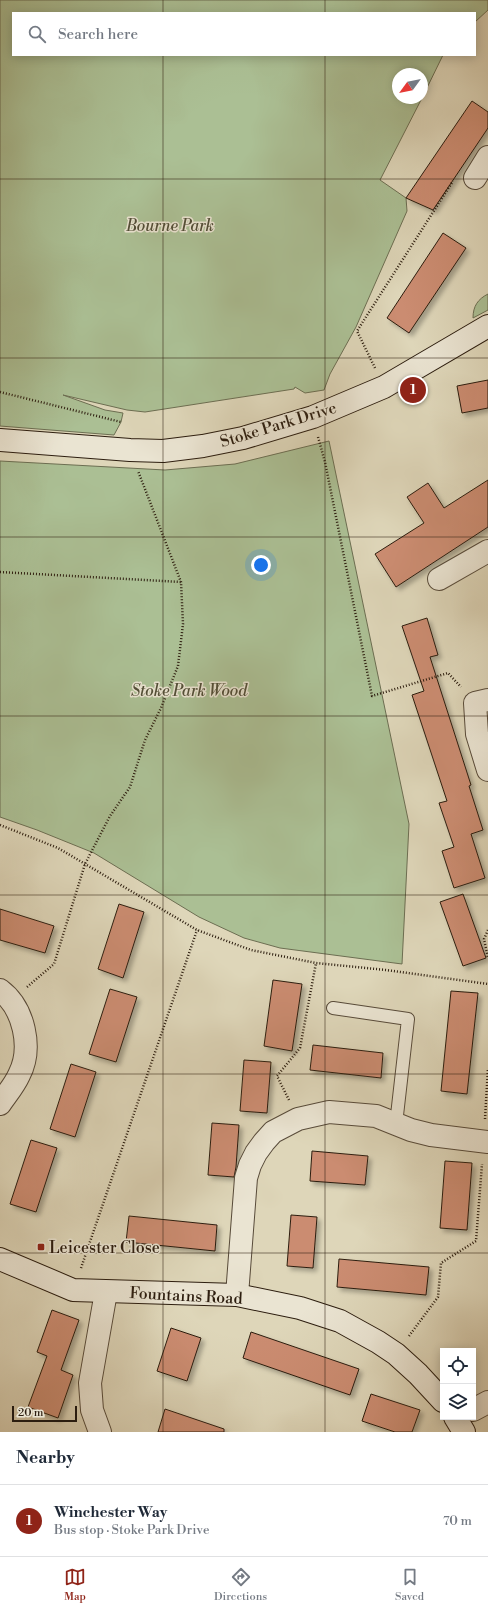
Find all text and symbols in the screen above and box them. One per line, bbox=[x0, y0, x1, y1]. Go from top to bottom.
search box bbox=[12, 12, 476, 56]
icon: search bbox=[26, 23, 48, 45]
text: Search here bbox=[58, 25, 138, 44]
north arrow bbox=[392, 68, 428, 104]
park label: Bourne Park bbox=[125, 216, 214, 236]
pin: 1 bbox=[400, 375, 426, 405]
street label: Stoke Park Drive bbox=[218, 398, 339, 452]
your location bbox=[251, 555, 271, 575]
park label: Stoke Park Wood bbox=[131, 681, 248, 701]
place label: Leicester Close bbox=[49, 1238, 160, 1258]
marker: Leicester Close bbox=[36, 1242, 46, 1252]
street label: Fountains Road bbox=[129, 1283, 243, 1309]
map controls bbox=[440, 1348, 476, 1420]
button: locate bbox=[440, 1348, 476, 1384]
button: layers bbox=[440, 1384, 476, 1420]
scale bar bbox=[12, 1404, 77, 1423]
text: 20 m bbox=[18, 1406, 43, 1420]
text: Nearby bbox=[16, 1447, 75, 1469]
text: Winchester Way bbox=[54, 1503, 167, 1522]
text: 1 bbox=[26, 1513, 32, 1529]
text: 70 m bbox=[443, 1513, 472, 1529]
text: Bus stop · Stoke Park Drive bbox=[54, 1522, 209, 1538]
tab: Map bbox=[64, 1566, 86, 1604]
tab: Directions bbox=[214, 1566, 267, 1604]
tab: Saved bbox=[395, 1566, 424, 1604]

